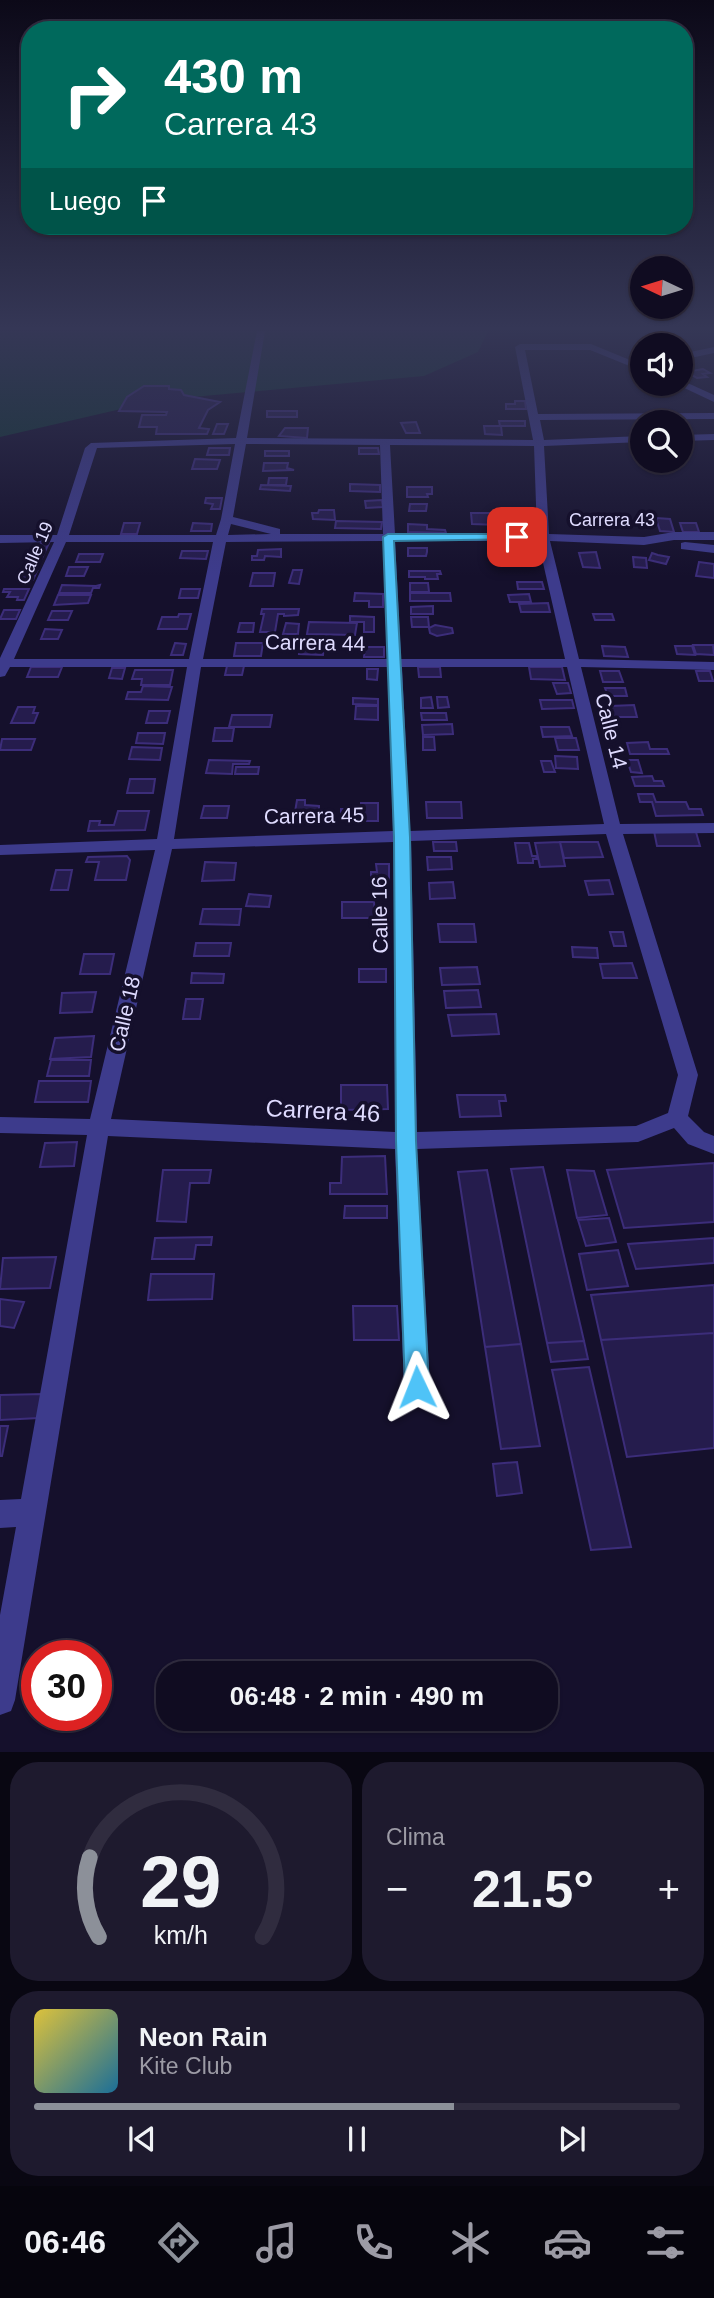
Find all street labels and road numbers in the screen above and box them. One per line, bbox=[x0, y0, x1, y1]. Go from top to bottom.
street label: Carrera 43 bbox=[569, 510, 655, 530]
street label: Calle 19 bbox=[13, 519, 57, 587]
street label: Carrera 44 bbox=[265, 630, 366, 655]
street label: Calle 14 bbox=[591, 691, 632, 771]
street label: Carrera 45 bbox=[264, 803, 364, 828]
street label: Calle 16 bbox=[367, 876, 392, 954]
street label: Calle 18 bbox=[105, 974, 144, 1054]
street label: Carrera 46 bbox=[265, 1094, 381, 1127]

